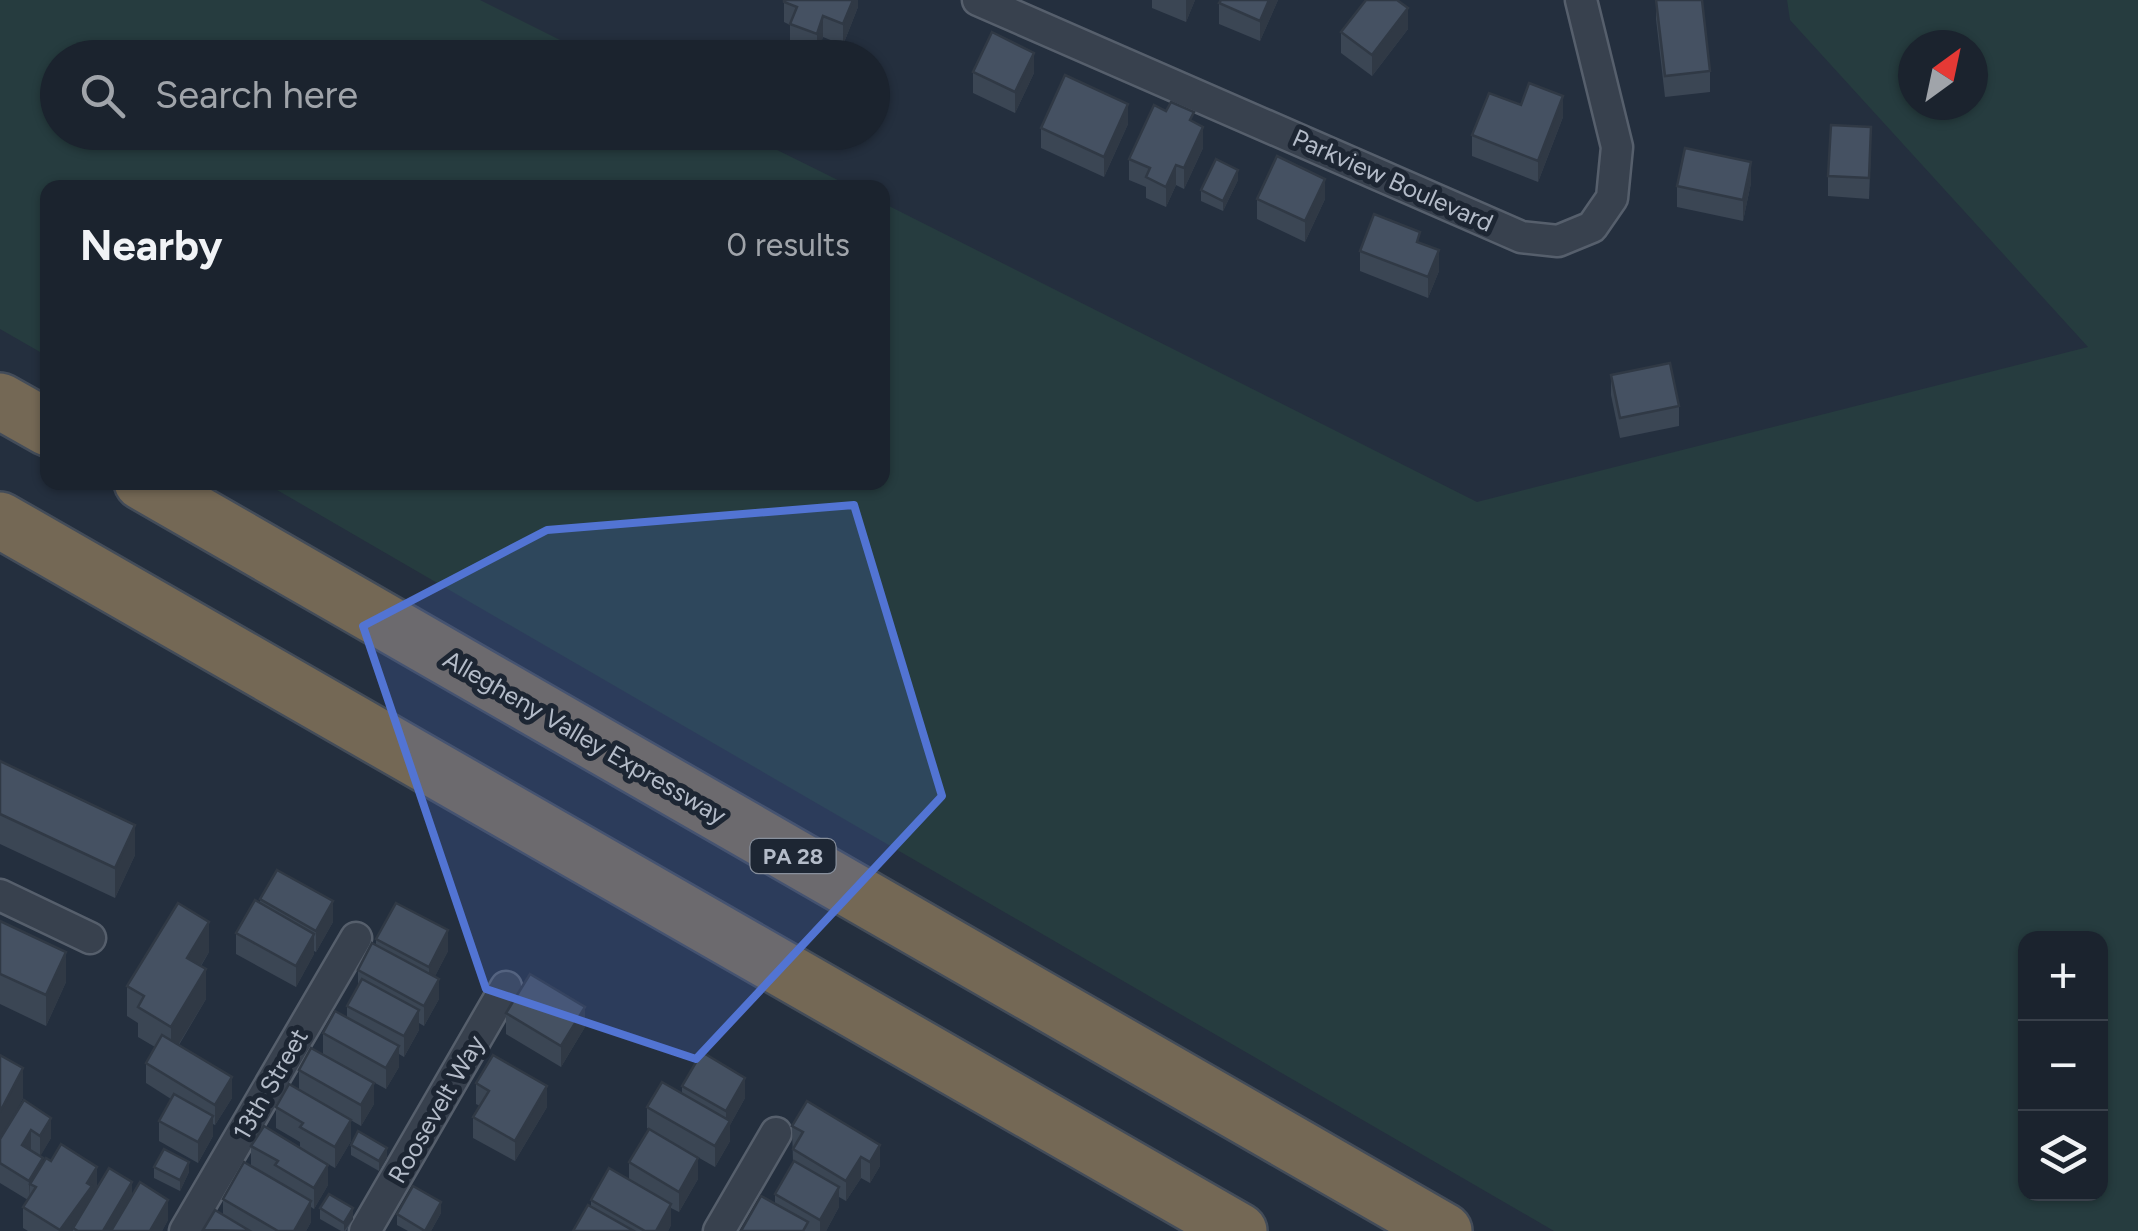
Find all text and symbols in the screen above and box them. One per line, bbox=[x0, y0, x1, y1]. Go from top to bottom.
north arrow bbox=[1898, 30, 1988, 120]
search box bbox=[40, 40, 890, 150]
icon: search bbox=[75, 68, 130, 123]
text: Search here bbox=[155, 72, 358, 118]
street label: Parkview Boulevard bbox=[1288, 122, 1498, 238]
text: Nearby bbox=[80, 220, 222, 271]
text: 0 results bbox=[726, 226, 850, 264]
street label: Allegheny Valley Expressway bbox=[438, 644, 732, 830]
road number: PA 28 bbox=[750, 839, 836, 873]
map controls bbox=[2018, 931, 2108, 1201]
button: + bbox=[2018, 931, 2108, 1021]
button: − bbox=[2018, 1021, 2108, 1111]
street label: 13th Street bbox=[226, 1023, 314, 1145]
street label: Roosevelt Way bbox=[382, 1030, 490, 1188]
button: layers bbox=[2018, 1111, 2108, 1201]

